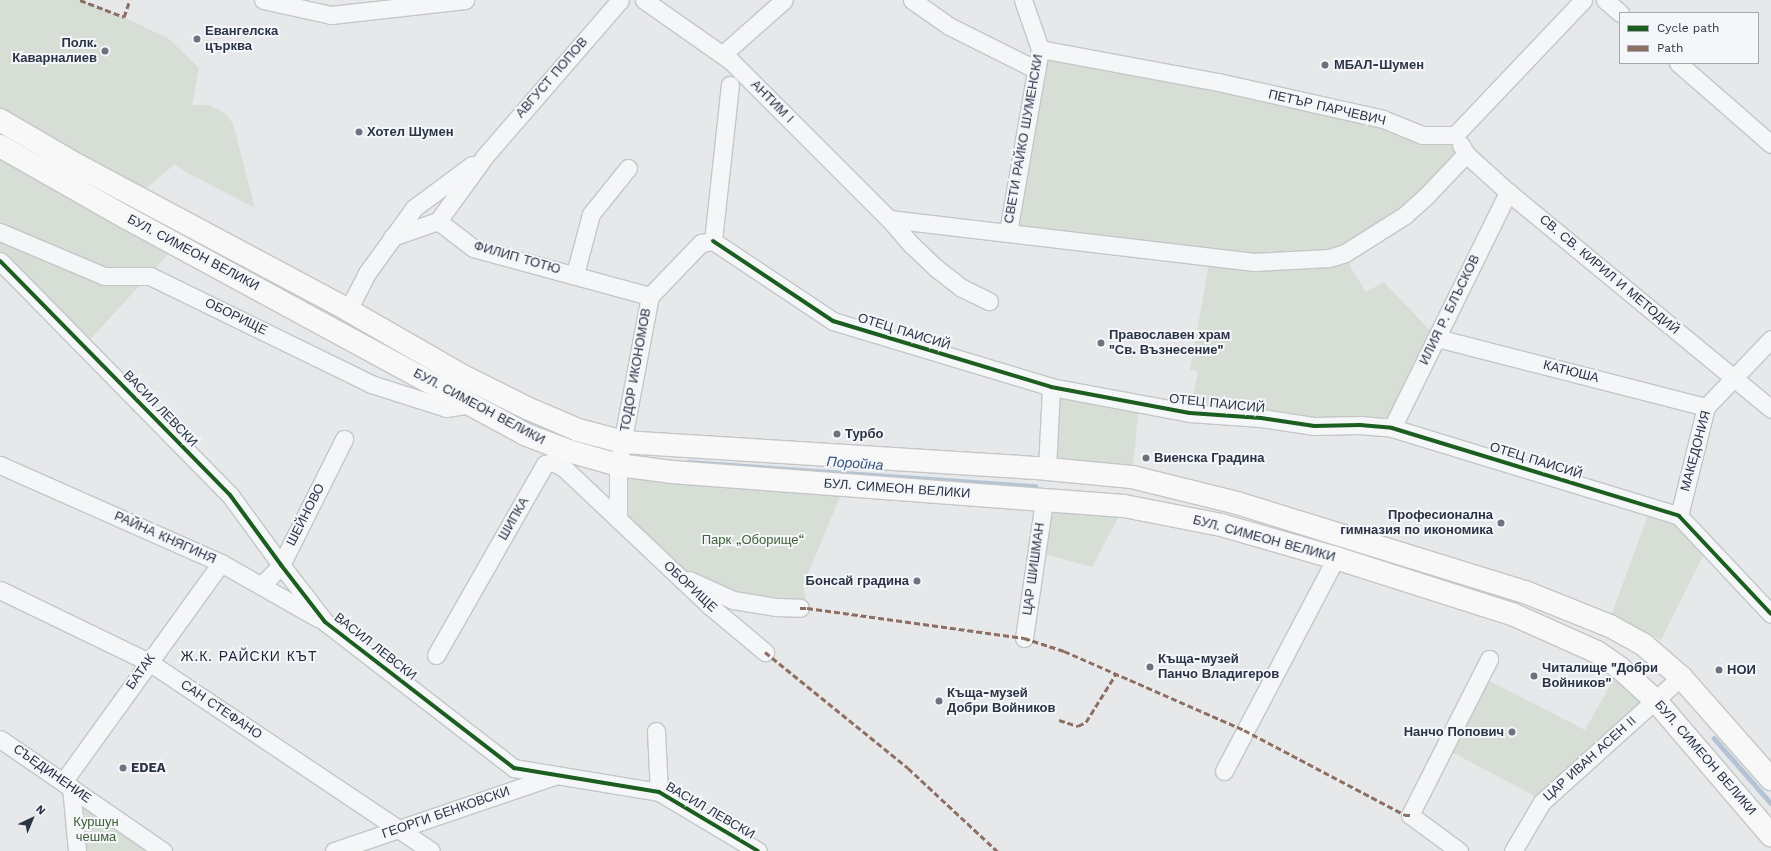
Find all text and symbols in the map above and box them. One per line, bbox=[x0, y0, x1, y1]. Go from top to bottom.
legend bbox=[1619, 12, 1759, 64]
text: Cycle path bbox=[1657, 21, 1719, 35]
place label: Евангелска църква bbox=[205, 24, 278, 55]
marker: Евангелска църква bbox=[192, 34, 202, 44]
street label: АВГУСТ ПОПОВ bbox=[513, 35, 591, 121]
place label: Полк. Каварналиев bbox=[12, 36, 97, 67]
text: Path bbox=[1657, 41, 1683, 55]
marker: Полк. Каварналиев bbox=[100, 46, 110, 56]
street label: СВЕТИ РАЙКО ШУМЕНСКИ bbox=[1001, 53, 1047, 225]
place label: МБАЛ-Шумен bbox=[1334, 57, 1424, 73]
marker: МБАЛ-Шумен bbox=[1319, 59, 1331, 71]
street label: АНТИМ I bbox=[747, 77, 797, 127]
street label: ПЕТЪР ПАРЧЕВИЧ bbox=[1267, 87, 1387, 129]
place label: Хотел Шумен bbox=[367, 124, 454, 140]
marker: Хотел Шумен bbox=[354, 127, 364, 137]
street label: БУЛ. СИМЕОН ВЕЛИКИ bbox=[125, 212, 261, 294]
street label: СВ. СВ. КИРИЛ И МЕТОДИЙ bbox=[1536, 212, 1682, 338]
street label: ФИЛИП ТОТЮ bbox=[472, 238, 562, 278]
street label: ИЛИЯ Р. БЛЪСКОВ bbox=[1417, 252, 1483, 368]
street label: ОБОРИЩЕ bbox=[202, 295, 270, 339]
street label: ТОДОР ИКОНОМОВ bbox=[617, 307, 655, 433]
street label: ОТЕЦ ПАИСИЙ bbox=[856, 310, 952, 354]
place label: Православен храм "Св. Възнесение" bbox=[1109, 328, 1230, 359]
marker: Православен храм "Св. Възнесение" bbox=[1096, 338, 1106, 348]
street label: КАТЮША bbox=[1542, 358, 1600, 386]
street label: БУЛ. СИМЕОН ВЕЛИКИ bbox=[411, 366, 547, 448]
street label: ВАСИЛ ЛЕВСКИ bbox=[120, 368, 200, 450]
street label: ОТЕЦ ПАИСИЙ bbox=[1168, 391, 1266, 417]
street label: МАКЕДОНИЯ bbox=[1678, 409, 1714, 493]
place label: Турбо bbox=[845, 426, 883, 442]
marker: Турбо bbox=[832, 429, 842, 439]
street label: ОТЕЦ ПАИСИЙ bbox=[1488, 439, 1584, 483]
place label: Виенска Градина bbox=[1154, 450, 1265, 466]
water label: Поройна bbox=[826, 453, 884, 473]
marker: Виенска Градина bbox=[1141, 453, 1151, 463]
street label: БУЛ. СИМЕОН ВЕЛИКИ bbox=[823, 476, 971, 502]
street label: ШЕЙНОВО bbox=[284, 481, 328, 549]
street label: ШИПКА bbox=[496, 495, 532, 543]
place label: Професионална гимназия по икономика bbox=[1340, 508, 1493, 539]
street label: РАЙНА КНЯГИНЯ bbox=[112, 509, 218, 567]
street label: БУЛ. СИМЕОН ВЕЛИКИ bbox=[1191, 512, 1337, 566]
marker: Професионална гимназия по икономика bbox=[1496, 518, 1506, 528]
street label: ЦАР ШИШМАН bbox=[1020, 522, 1048, 616]
park label: Парк „Оборище“ bbox=[702, 532, 804, 548]
street label: ОБОРИЩЕ bbox=[660, 558, 720, 616]
place label: Бонсай градина bbox=[806, 573, 909, 589]
marker: Бонсай градина bbox=[912, 576, 922, 586]
street label: ВАСИЛ ЛЕВСКИ bbox=[331, 610, 419, 684]
district label: Ж.К. РАЙСКИ КЪТ bbox=[181, 648, 317, 664]
street label: БАТАК bbox=[123, 651, 159, 693]
place label: Къща-музей Панчо Владигеров bbox=[1158, 652, 1279, 683]
place label: Читалище "Добри Войников" bbox=[1542, 661, 1658, 692]
marker: Къща-музей Панчо Владигеров bbox=[1145, 662, 1155, 672]
place label: НОИ bbox=[1727, 662, 1756, 678]
marker: НОИ bbox=[1714, 665, 1724, 675]
marker: Читалище "Добри Войников" bbox=[1529, 671, 1539, 681]
street label: САН СТЕФАНО bbox=[177, 677, 265, 743]
place label: Къща-музей Добри Войников bbox=[947, 686, 1055, 717]
marker: Къща-музей Добри Войников bbox=[934, 696, 944, 706]
street label: БУЛ. СИМЕОН ВЕЛИКИ bbox=[1651, 697, 1759, 819]
street label: ЦАР ИВАН АСЕН II bbox=[1540, 713, 1640, 805]
place label: Нанчо Попович bbox=[1404, 724, 1504, 740]
marker: Нанчо Попович bbox=[1507, 727, 1517, 737]
street label: СЪЕДИНЕНИЕ bbox=[10, 741, 94, 807]
place label: EDEA bbox=[131, 760, 166, 776]
marker: EDEA bbox=[118, 763, 128, 773]
street label: ВАСИЛ ЛЕВСКИ bbox=[663, 779, 757, 843]
street label: ГЕОРГИ БЕНКОВСКИ bbox=[380, 784, 512, 842]
north arrow bbox=[12, 799, 52, 839]
text: N bbox=[33, 802, 48, 818]
park label: Куршун чешма bbox=[73, 815, 119, 846]

